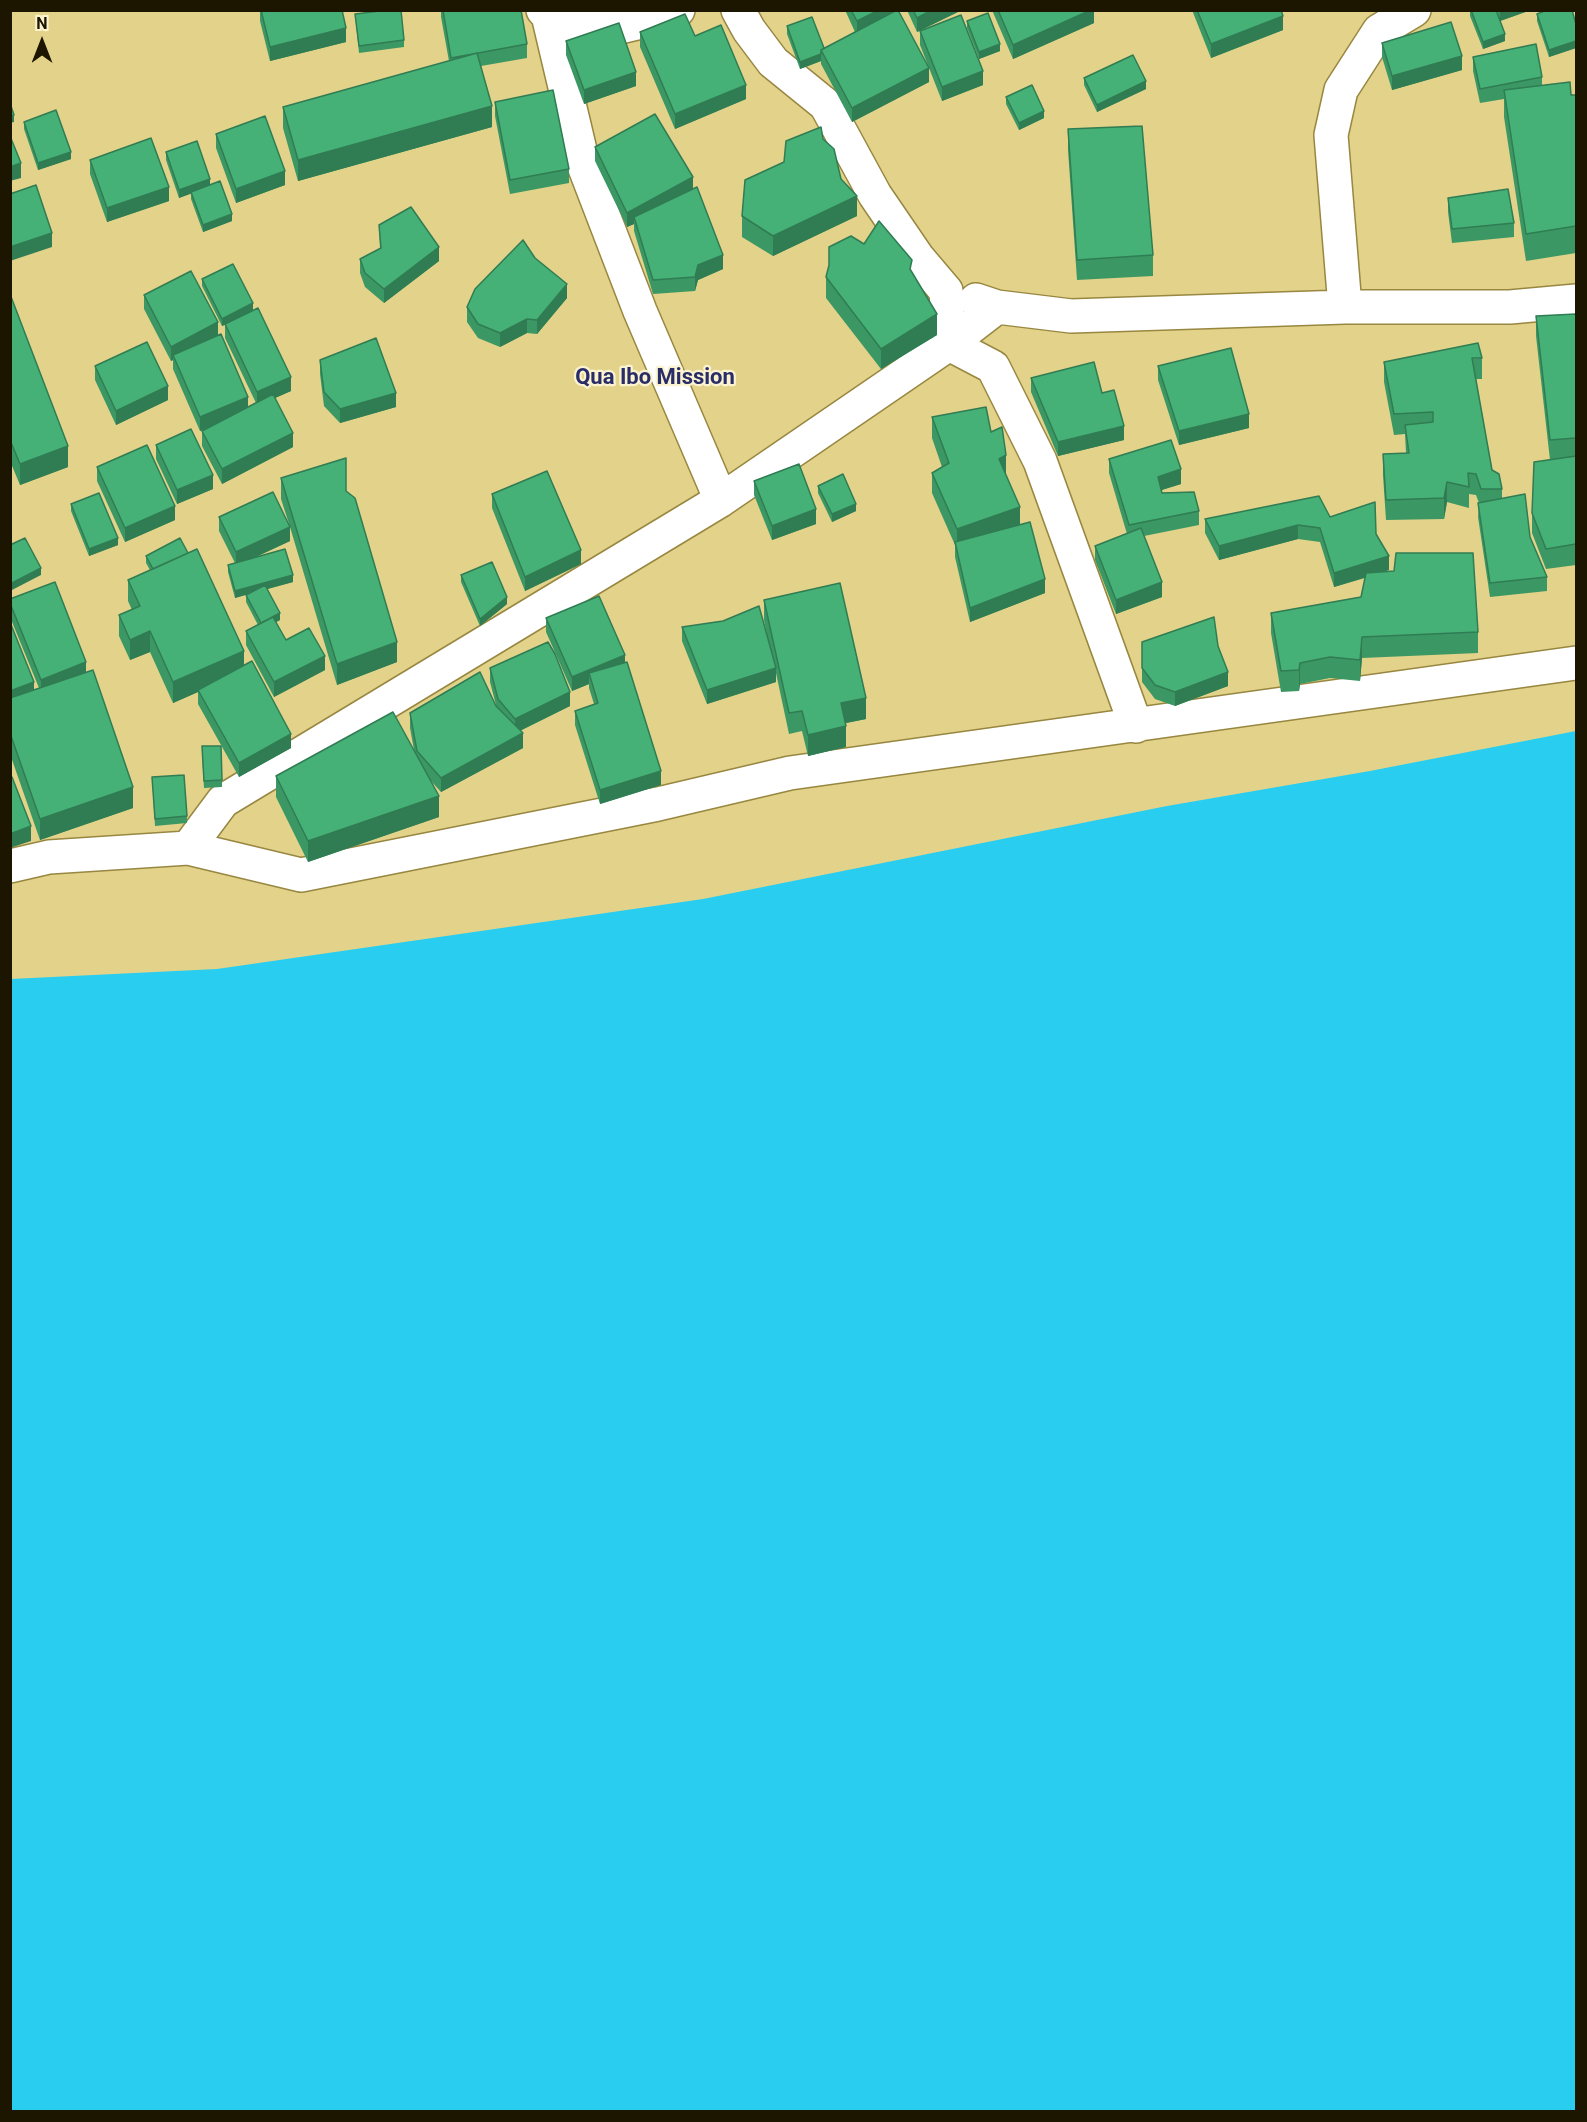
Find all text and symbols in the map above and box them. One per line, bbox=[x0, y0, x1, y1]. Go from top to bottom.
north arrow bbox=[12, 12, 72, 72]
text: N bbox=[36, 14, 48, 33]
district label: Qua Ibo Mission bbox=[575, 365, 735, 391]

